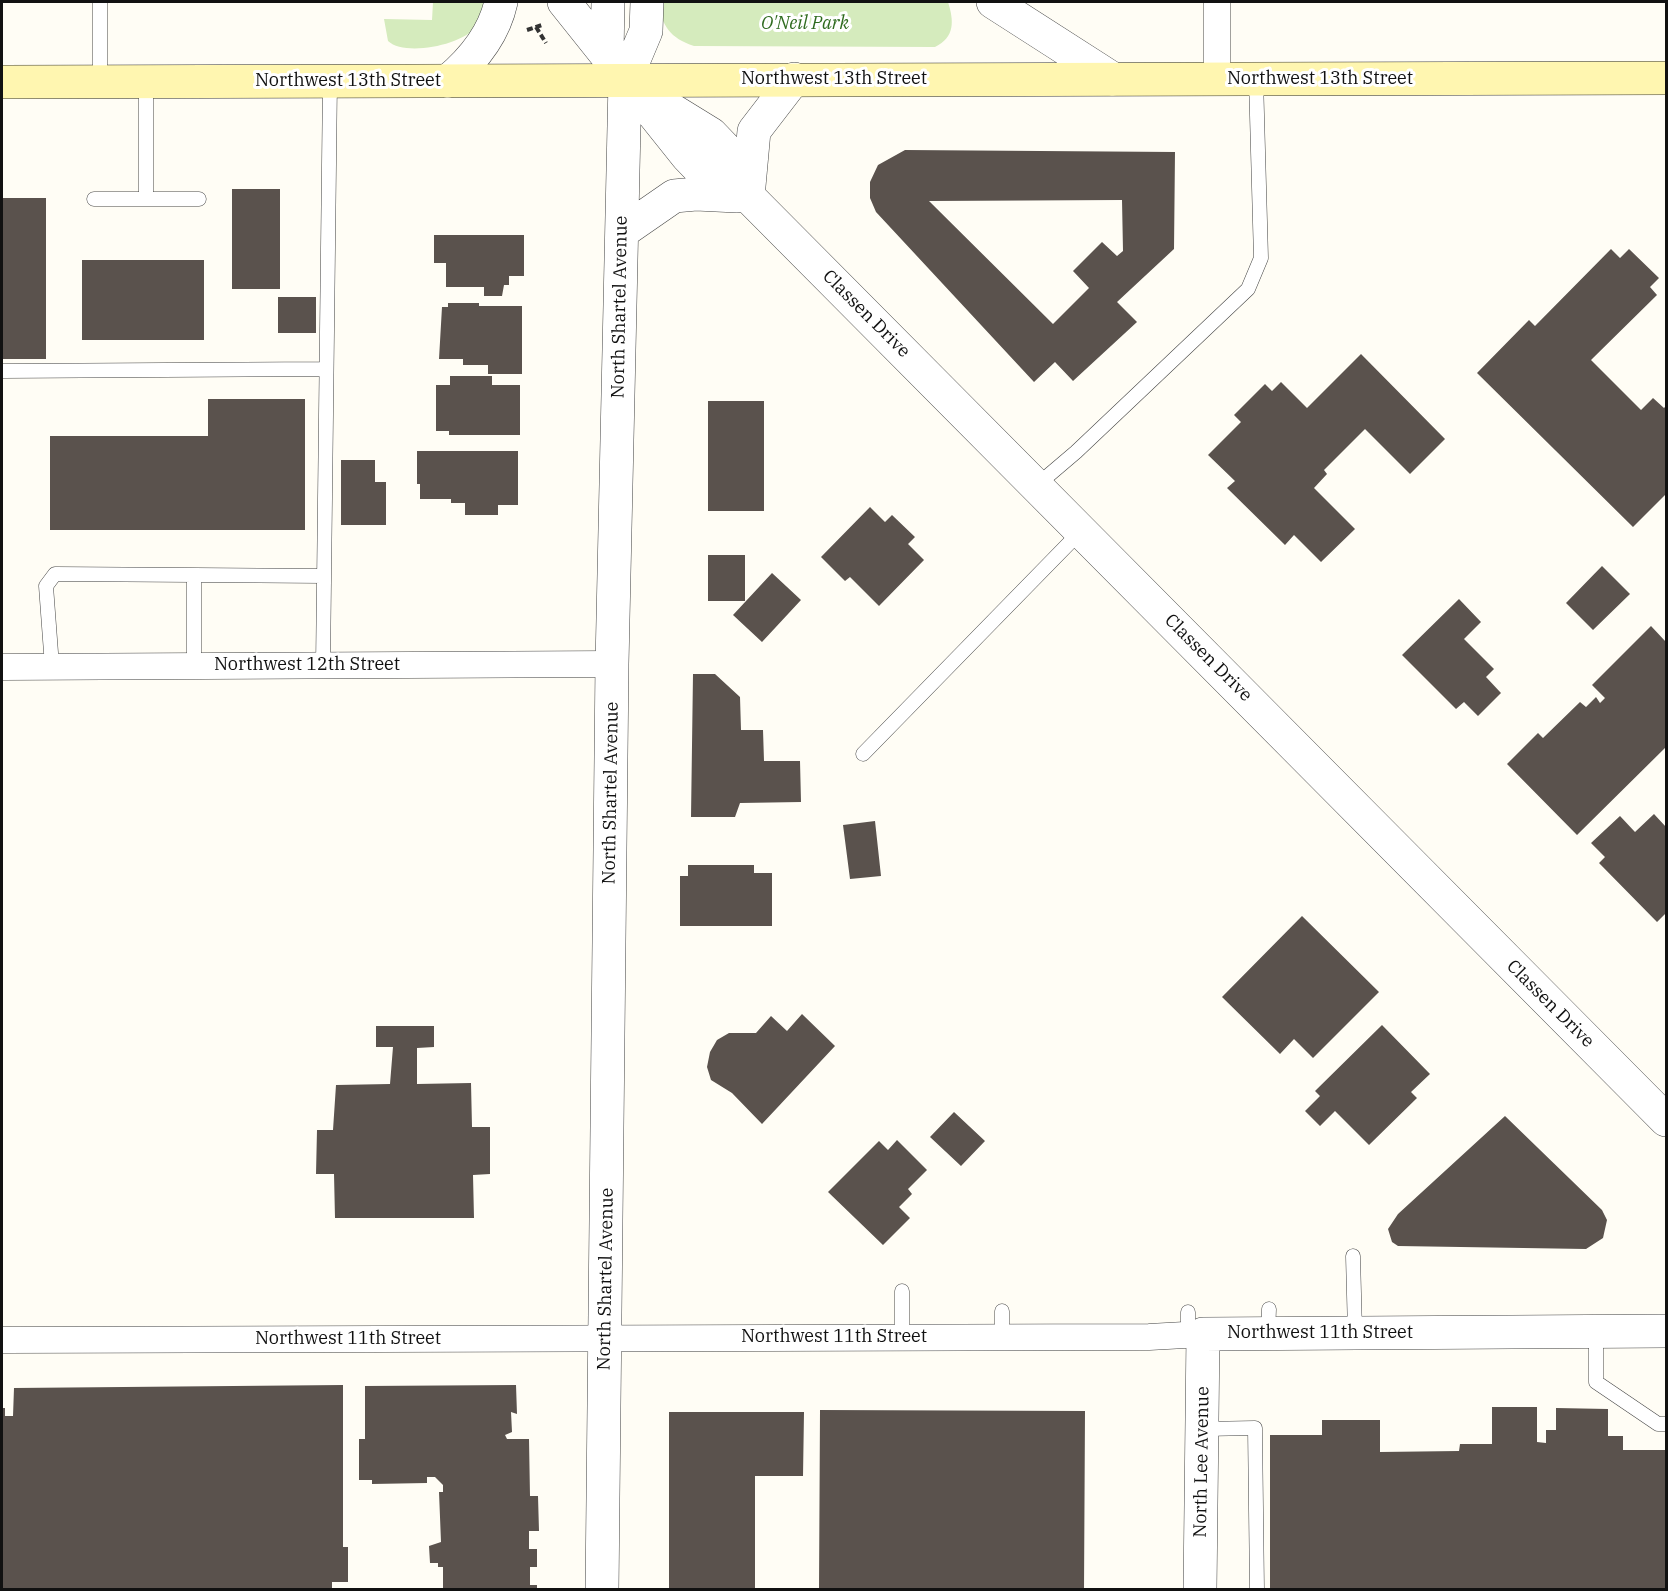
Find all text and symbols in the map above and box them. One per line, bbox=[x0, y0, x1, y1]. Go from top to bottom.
park label: O'Neil Park bbox=[761, 13, 849, 35]
street label: Northwest 13th Street bbox=[741, 68, 927, 90]
street label: Northwest 13th Street bbox=[1227, 68, 1413, 90]
street label: Northwest 13th Street bbox=[255, 70, 441, 92]
street label: North Shartel Avenue bbox=[608, 216, 632, 398]
street label: Classen Drive bbox=[818, 266, 914, 362]
street label: Classen Drive bbox=[1160, 610, 1256, 706]
street label: Northwest 12th Street bbox=[214, 654, 400, 676]
street label: North Shartel Avenue bbox=[599, 702, 623, 884]
street label: Classen Drive bbox=[1502, 956, 1598, 1052]
street label: North Shartel Avenue bbox=[594, 1188, 618, 1370]
street label: Northwest 11th Street bbox=[1227, 1322, 1413, 1344]
street label: Northwest 11th Street bbox=[741, 1326, 927, 1348]
street label: Northwest 11th Street bbox=[255, 1328, 441, 1350]
street label: North Lee Avenue bbox=[1190, 1386, 1214, 1538]

